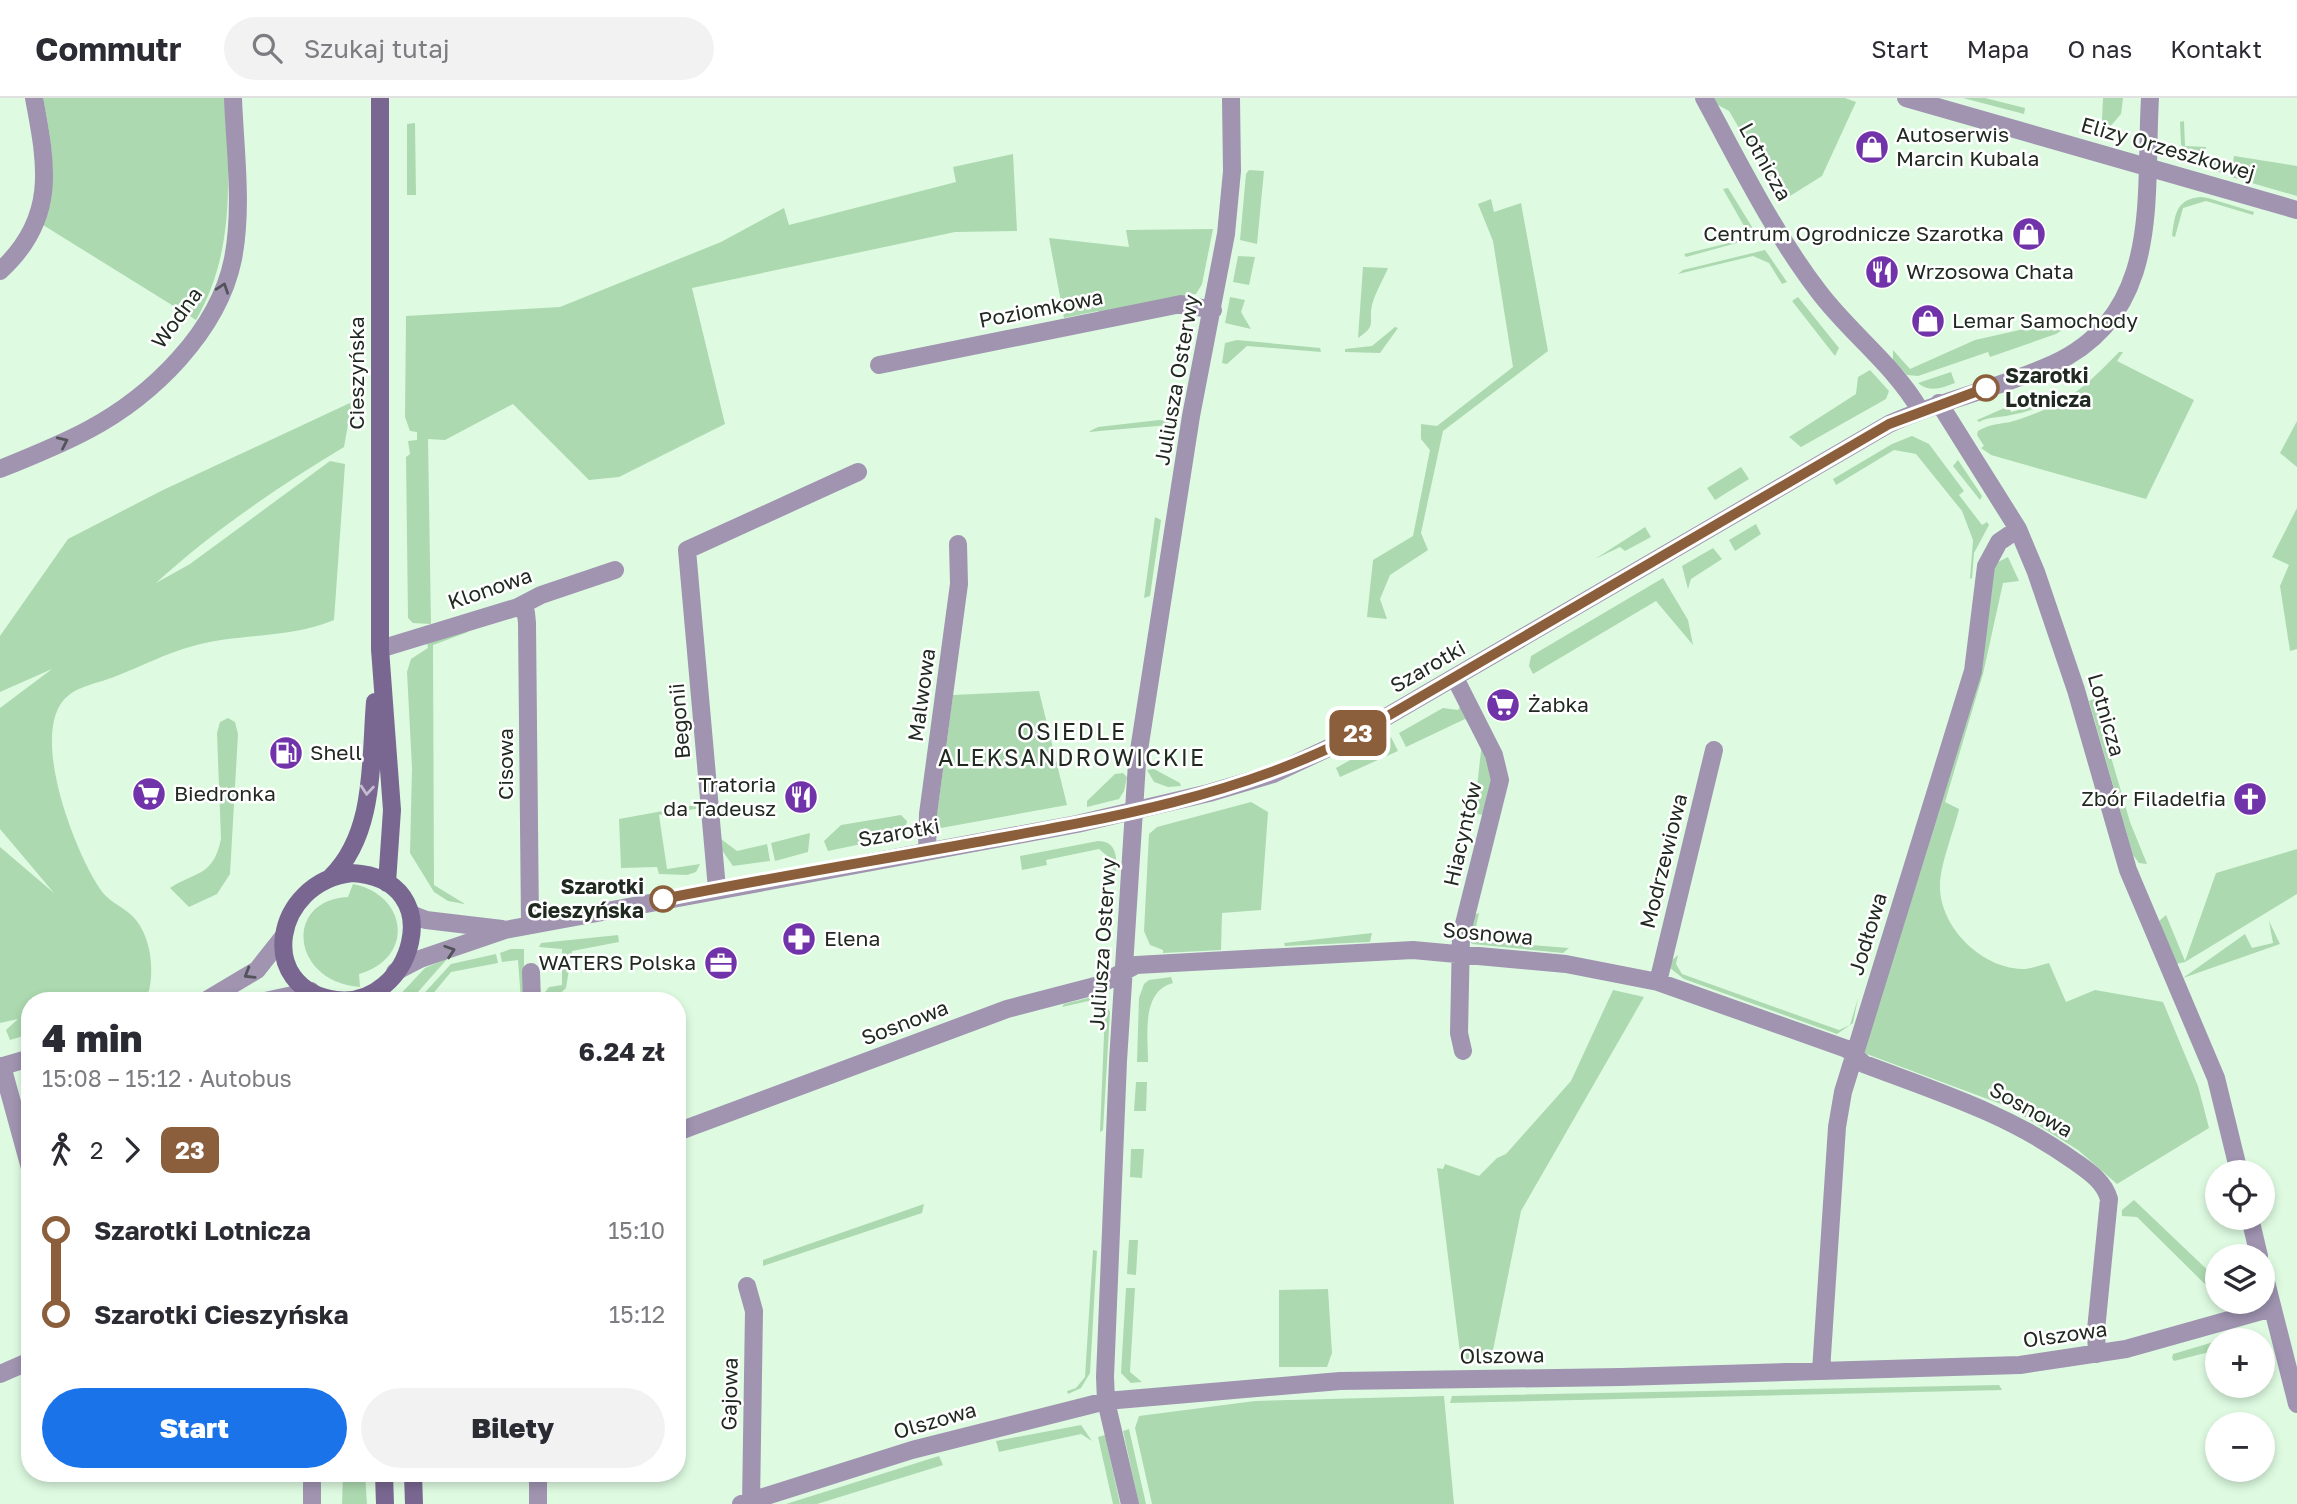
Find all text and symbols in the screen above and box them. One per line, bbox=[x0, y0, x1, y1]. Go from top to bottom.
search box bbox=[224, 17, 714, 80]
text: Commutr bbox=[35, 29, 182, 68]
icon: search bbox=[248, 29, 286, 67]
text: Szukaj tutaj bbox=[304, 33, 450, 64]
text: Start bbox=[1871, 34, 1929, 63]
text: Mapa bbox=[1967, 34, 2029, 63]
text: O nas bbox=[2067, 34, 2132, 63]
text: Kontakt bbox=[2170, 34, 2262, 63]
street label: Elizy Orzeszkowej bbox=[2078, 111, 2258, 185]
street label: Lotnicza bbox=[1734, 118, 1798, 205]
place label: Autoserwis Marcin Kubala bbox=[1896, 121, 2039, 171]
shop icon: Autoserwis Marcin Kubala bbox=[1853, 128, 1891, 166]
shop icon: Centrum Ogrodnicze Szarotka bbox=[2010, 215, 2048, 253]
place label: Centrum Ogrodnicze Szarotka bbox=[1703, 220, 2004, 246]
restaurant icon: Wrzosowa Chata bbox=[1863, 253, 1901, 291]
place label: Wrzosowa Chata bbox=[1906, 258, 2074, 284]
street label: Wodna bbox=[145, 282, 207, 353]
one-way arrow bbox=[215, 283, 229, 295]
street label: Poziomkowa bbox=[977, 283, 1105, 333]
street label: Juliusza Osterwy bbox=[1148, 292, 1204, 467]
shop icon: Lemar Samochody bbox=[1909, 302, 1947, 340]
place label: Lemar Samochody bbox=[1952, 307, 2138, 333]
street label: Cieszyńska bbox=[343, 316, 369, 430]
place label: Szarotki Lotnicza bbox=[2005, 362, 2091, 412]
marker: Szarotki Lotnicza bbox=[1973, 375, 1999, 401]
one-way arrow bbox=[56, 437, 68, 451]
street label: Klonowa bbox=[444, 562, 535, 615]
street label: Szarotki bbox=[1385, 634, 1470, 698]
street label: Malwowa bbox=[902, 646, 940, 743]
street label: Lotnicza bbox=[2083, 670, 2131, 759]
street label: Begonii bbox=[663, 682, 695, 760]
supermarket icon: Żabka bbox=[1484, 686, 1522, 724]
place label: Żabka bbox=[1528, 691, 1589, 717]
line badge: 23 bbox=[1326, 710, 1390, 756]
district label: OSIEDLE ALEKSANDROWICKIE bbox=[938, 717, 1206, 771]
text: 23 bbox=[1343, 718, 1373, 747]
street label: Cisowa bbox=[492, 728, 518, 800]
fuel station icon: Shell bbox=[267, 734, 305, 772]
place label: Shell bbox=[310, 739, 362, 765]
place label: Tratoria da Tadeusz bbox=[663, 771, 776, 821]
supermarket icon: Biedronka bbox=[130, 775, 168, 813]
restaurant icon: Tratoria da Tadeusz bbox=[782, 778, 820, 816]
street label: Hiacyntów bbox=[1437, 779, 1487, 889]
place label: Biedronka bbox=[174, 780, 276, 806]
church icon: Zbór Filadelfia bbox=[2231, 780, 2269, 818]
one-way arrow bbox=[360, 785, 375, 796]
place label: Zbór Filadelfia bbox=[2081, 785, 2226, 811]
street label: Modrzewiowa bbox=[1634, 791, 1692, 931]
street label: Szarotki bbox=[856, 812, 942, 852]
street label: Juliusza Osterwy bbox=[1083, 856, 1121, 1031]
place label: Szarotki Cieszyńska bbox=[527, 873, 644, 923]
marker: Szarotki Cieszyńska bbox=[650, 886, 676, 912]
street label: Jodłowa bbox=[1842, 889, 1892, 978]
street label: Sosnowa bbox=[1442, 916, 1535, 950]
pharmacy icon: Elena bbox=[780, 920, 818, 958]
place label: Elena bbox=[824, 925, 880, 951]
one-way arrow bbox=[444, 944, 456, 959]
office icon: WATERS Polska bbox=[702, 944, 740, 982]
place label: WATERS Polska bbox=[538, 949, 696, 975]
one-way arrow bbox=[243, 966, 256, 979]
street label: Sosnowa bbox=[858, 994, 952, 1050]
text: 4 min bbox=[42, 1015, 143, 1060]
text: 6.24 zł bbox=[579, 1036, 665, 1067]
text: 15:08 – 15:12 · Autobus bbox=[42, 1064, 292, 1092]
street label: Sosnowa bbox=[1985, 1076, 2078, 1143]
icon: walk bbox=[42, 1131, 80, 1169]
icon: forward bbox=[113, 1131, 151, 1169]
text: 23 bbox=[175, 1135, 205, 1164]
text: 2 bbox=[90, 1136, 103, 1164]
map controls bbox=[2205, 1160, 2275, 1482]
button: locate bbox=[2205, 1160, 2275, 1230]
text: Szarotki Lotnicza bbox=[94, 1215, 311, 1246]
text: 15:10 bbox=[608, 1216, 665, 1244]
button: layers bbox=[2205, 1244, 2275, 1314]
text: Szarotki Cieszyńska bbox=[94, 1299, 349, 1330]
text: 15:12 bbox=[609, 1300, 665, 1328]
street label: Olszowa bbox=[2021, 1315, 2109, 1353]
button: + bbox=[2205, 1328, 2275, 1398]
street label: Olszowa bbox=[1459, 1341, 1545, 1369]
street label: Gajowa bbox=[715, 1357, 743, 1431]
button: Start bbox=[42, 1388, 347, 1468]
button: Bilety bbox=[361, 1388, 665, 1468]
street label: Olszowa bbox=[890, 1396, 979, 1444]
button: − bbox=[2205, 1412, 2275, 1482]

